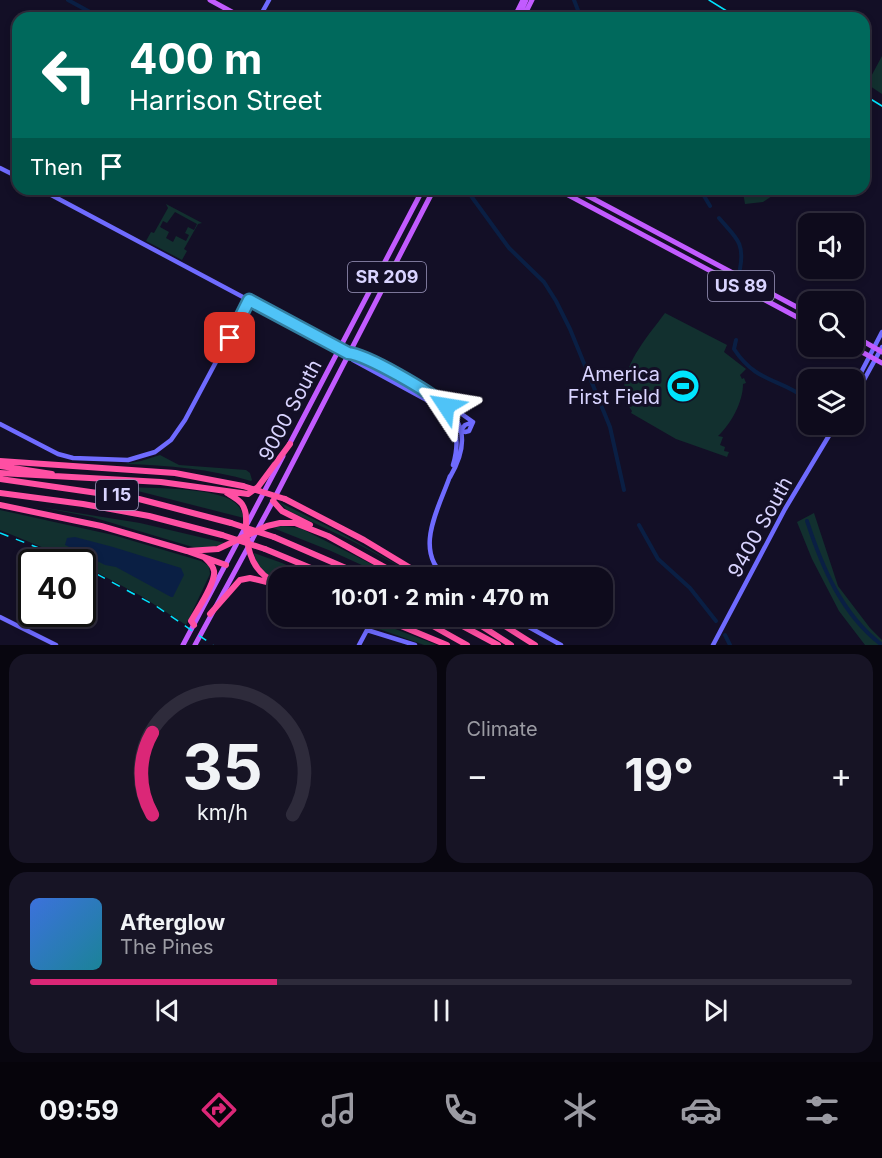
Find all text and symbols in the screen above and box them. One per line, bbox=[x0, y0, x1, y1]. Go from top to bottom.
text: 400 m bbox=[129, 33, 262, 84]
icon: left bbox=[30, 36, 108, 114]
text: Harrison Street bbox=[129, 84, 322, 117]
icon: arrive bbox=[95, 150, 128, 183]
text: Then bbox=[30, 154, 83, 180]
map controls bbox=[798, 213, 864, 435]
button: sound bbox=[798, 213, 864, 279]
road number: SR 209 bbox=[348, 262, 426, 292]
road number: US 89 bbox=[708, 271, 774, 301]
button: search bbox=[798, 291, 864, 357]
pin bbox=[204, 312, 255, 363]
icon: arrive bbox=[213, 321, 246, 354]
street label: 9000 South bbox=[253, 355, 327, 465]
place label: America First Field bbox=[568, 362, 660, 409]
sports icon: America First Field bbox=[665, 368, 701, 404]
button: layers bbox=[798, 369, 864, 435]
position arrow bbox=[414, 374, 478, 438]
street label: 9400 South bbox=[723, 473, 797, 581]
road number: I 15 bbox=[96, 480, 138, 510]
speed limit sign: 40 bbox=[18, 549, 96, 627]
text: 10:01 · 2 min · 470 m bbox=[332, 584, 549, 610]
text: Climate bbox=[467, 717, 538, 741]
text: 35 bbox=[183, 729, 263, 804]
text: 19° bbox=[625, 747, 694, 802]
text: − bbox=[467, 755, 488, 795]
text: + bbox=[830, 755, 852, 795]
text: km/h bbox=[197, 800, 248, 826]
text: Afterglow bbox=[120, 909, 225, 935]
text: The Pines bbox=[120, 935, 214, 959]
icon: previous bbox=[151, 994, 184, 1027]
icon: pause bbox=[425, 994, 458, 1027]
icon: next bbox=[699, 994, 732, 1027]
icon: directions bbox=[198, 1089, 240, 1131]
icon: music bbox=[318, 1089, 360, 1131]
icon: phone bbox=[439, 1089, 481, 1131]
icon: climate bbox=[559, 1089, 601, 1131]
icon: car bbox=[680, 1089, 722, 1131]
icon: filters bbox=[801, 1089, 843, 1131]
text: 09:59 bbox=[39, 1094, 119, 1127]

